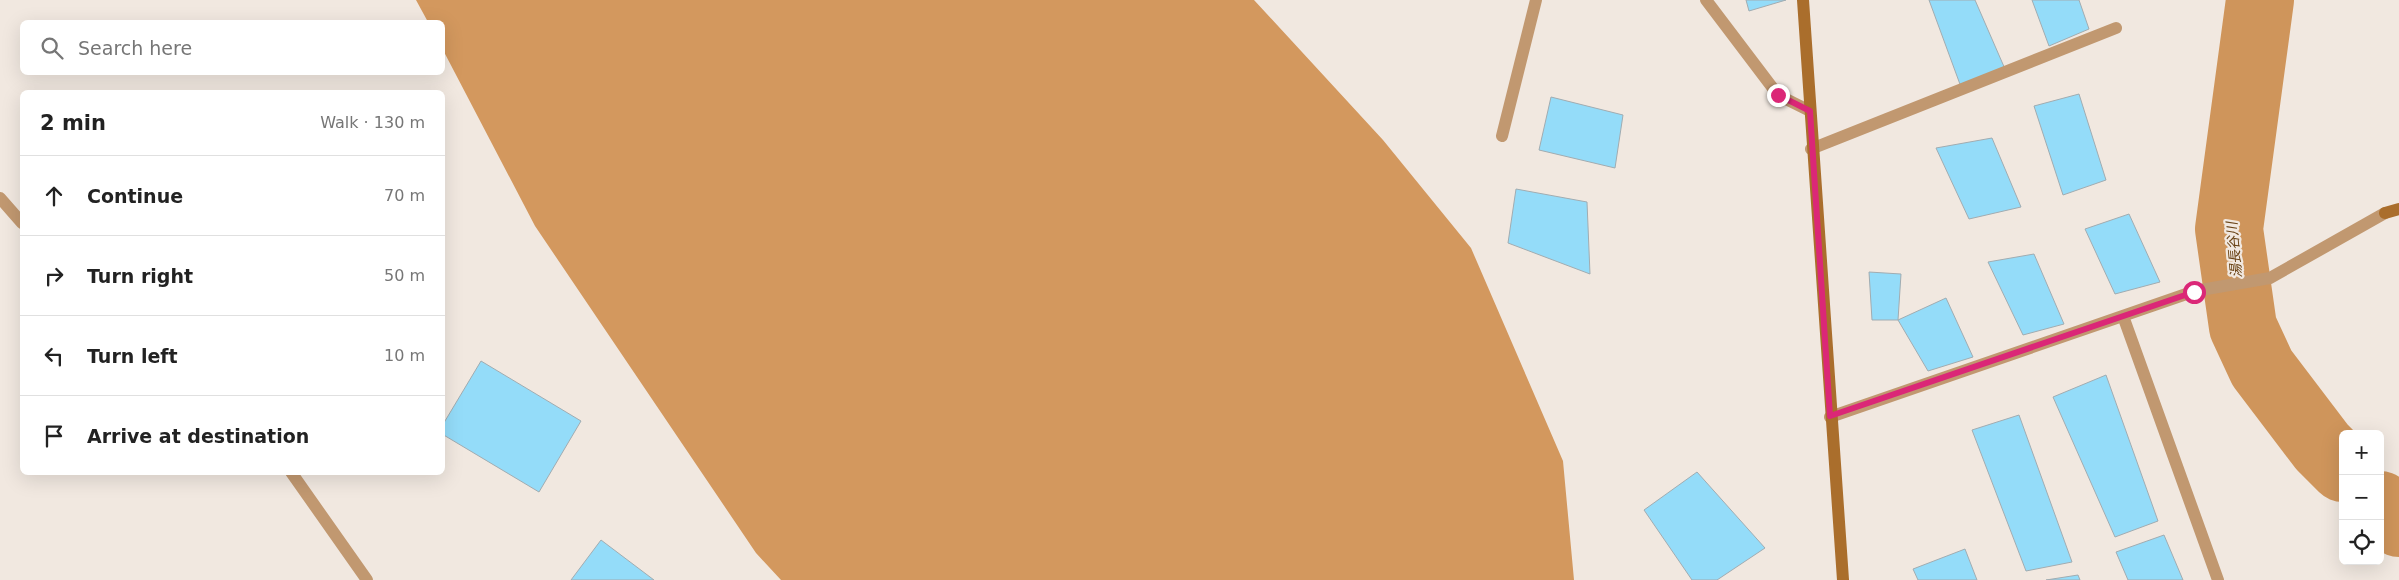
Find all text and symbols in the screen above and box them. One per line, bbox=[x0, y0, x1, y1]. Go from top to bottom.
search box bbox=[20, 20, 445, 75]
icon: search bbox=[38, 34, 66, 62]
text: Search here bbox=[78, 37, 192, 59]
route end bbox=[1767, 84, 1790, 107]
text: 2 min bbox=[40, 111, 106, 135]
text: Walk · 130 m bbox=[320, 113, 425, 132]
icon: ahead bbox=[40, 182, 68, 210]
text: Continue bbox=[87, 185, 183, 207]
text: 70 m bbox=[384, 186, 425, 205]
water label: 湯長谷川 bbox=[2223, 219, 2244, 279]
icon: right bbox=[40, 262, 68, 290]
text: Turn right bbox=[87, 265, 193, 287]
text: 50 m bbox=[384, 266, 425, 285]
route start bbox=[2183, 281, 2206, 304]
icon: left bbox=[40, 342, 68, 370]
text: Turn left bbox=[87, 345, 178, 367]
text: 10 m bbox=[384, 346, 425, 365]
icon: arrive bbox=[40, 422, 68, 450]
text: Arrive at destination bbox=[87, 425, 309, 447]
map controls bbox=[2339, 430, 2384, 565]
button: + bbox=[2339, 430, 2384, 475]
button: − bbox=[2339, 475, 2384, 520]
button: locate bbox=[2339, 520, 2384, 565]

